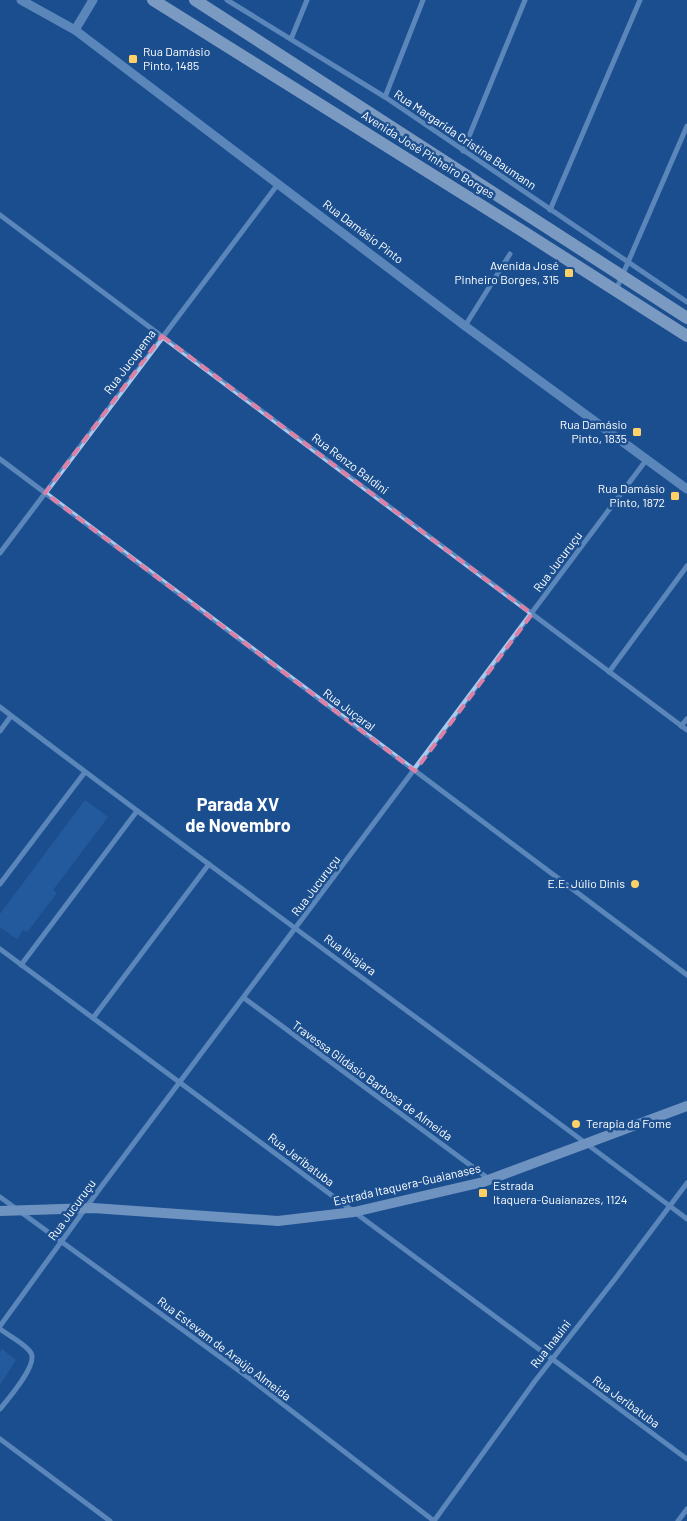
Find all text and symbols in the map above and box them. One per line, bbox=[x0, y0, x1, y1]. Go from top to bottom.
place label: Rua Damásio Pinto, 1485 bbox=[143, 44, 210, 72]
marker: Rua Damásio Pinto, 1485 bbox=[127, 53, 139, 65]
street label: Rua Margarida Cristina Baumann bbox=[392, 86, 539, 192]
street label: Avenida José Pinheiro Borges bbox=[360, 107, 498, 201]
street label: Rua Damásio Pinto bbox=[321, 196, 407, 266]
place label: Avenida José Pinheiro Borges, 315 bbox=[454, 258, 559, 286]
marker: Avenida José Pinheiro Borges, 315 bbox=[563, 267, 575, 279]
street label: Rua Jucupema bbox=[100, 326, 158, 396]
place label: Rua Damásio Pinto, 1835 bbox=[560, 417, 627, 445]
marker: Rua Damásio Pinto, 1835 bbox=[631, 426, 643, 438]
street label: Rua Renzo Baldini bbox=[310, 430, 392, 497]
place label: Rua Damásio Pinto, 1872 bbox=[598, 481, 665, 509]
marker: Rua Damásio Pinto, 1872 bbox=[669, 490, 681, 502]
street label: Rua Jucuruçu bbox=[530, 529, 584, 594]
street label: Rua Juçaral bbox=[321, 685, 378, 733]
district label: Parada XV de Novembro bbox=[185, 793, 291, 836]
street label: Rua Jucuruçu bbox=[288, 853, 342, 918]
place label: E.E. Júlio Dinis bbox=[547, 876, 625, 890]
marker: E.E. Júlio Dinis bbox=[629, 878, 641, 890]
street label: Rua Ibiajara bbox=[322, 931, 379, 978]
street label: Travessa Gildásio Barbosa de Almeida bbox=[290, 1017, 455, 1143]
place label: Terapia da Fome bbox=[586, 1116, 671, 1130]
marker: Terapia da Fome bbox=[570, 1118, 582, 1130]
street label: Rua Jeribatuba bbox=[266, 1130, 337, 1189]
street label: Estrada Itaquera-Guaianases bbox=[332, 1160, 482, 1208]
street label: Rua Jucuruçu bbox=[44, 1176, 98, 1243]
place label: Estrada Itaquera-Guaianazes, 1124 bbox=[493, 1178, 627, 1206]
marker: Estrada Itaquera-Guaianazes, 1124 bbox=[477, 1187, 489, 1199]
street label: Rua Estevam de Araújo Almeida bbox=[155, 1293, 294, 1403]
street label: Rua Inauini bbox=[527, 1317, 573, 1370]
street label: Rua Jeribatuba bbox=[590, 1372, 663, 1430]

